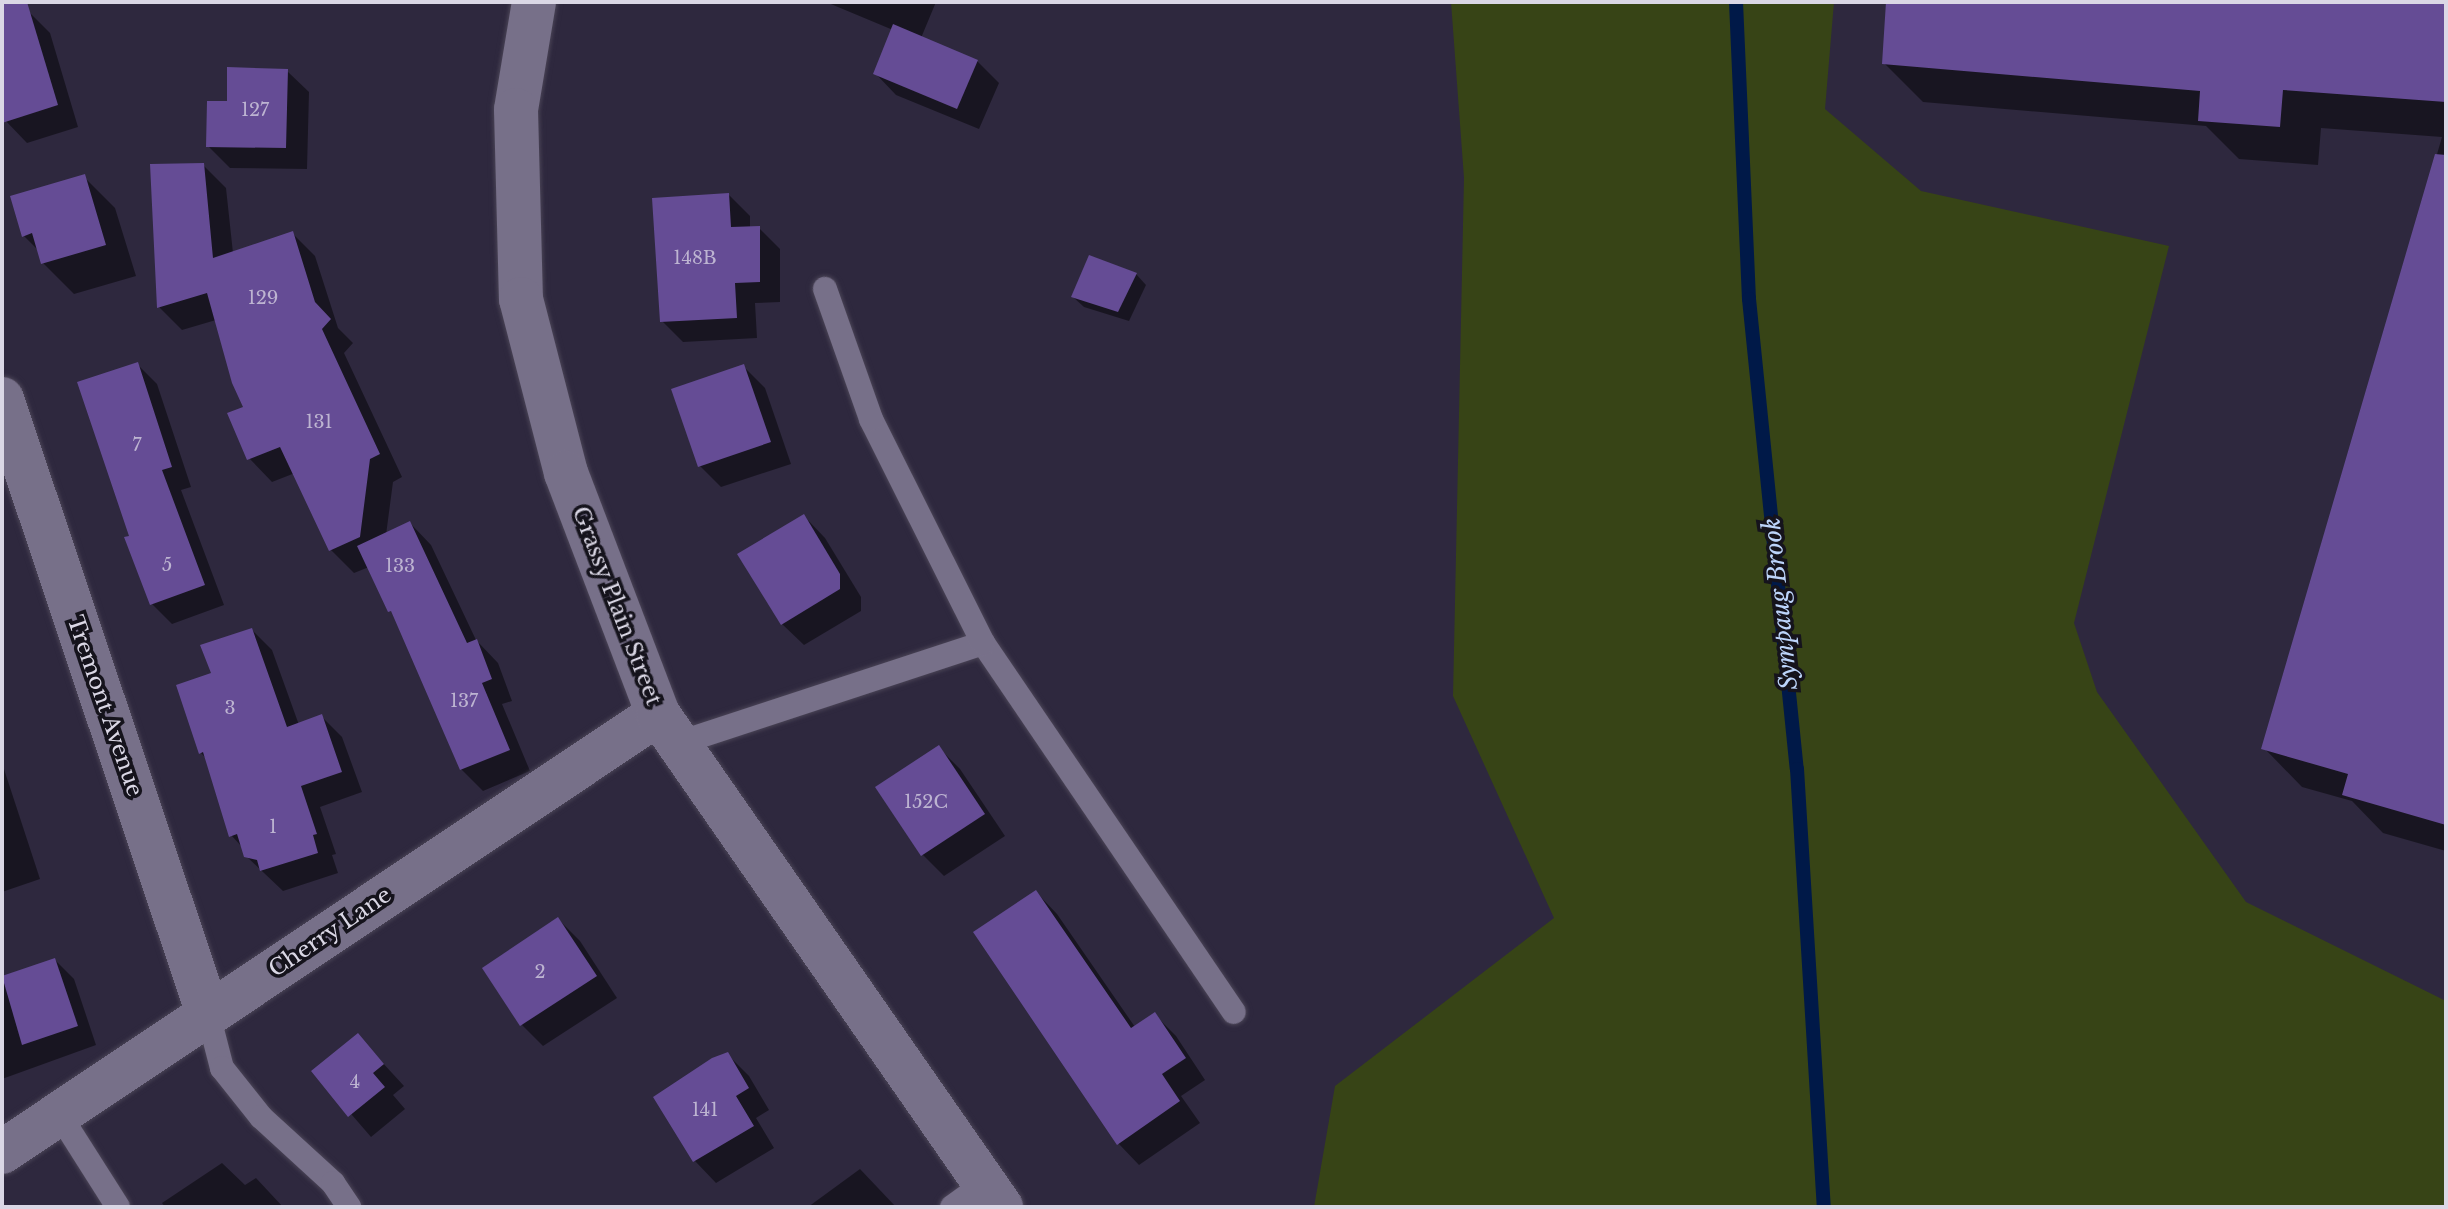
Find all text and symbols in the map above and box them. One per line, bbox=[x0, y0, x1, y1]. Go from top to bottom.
house number: 127 bbox=[241, 99, 269, 121]
house number: 148B bbox=[673, 247, 717, 269]
house number: 129 bbox=[248, 287, 278, 309]
house number: 131 bbox=[305, 411, 333, 433]
house number: 7 bbox=[132, 434, 142, 456]
street label: Grassy Plain Street bbox=[567, 503, 667, 709]
water label: Sympaug Brook bbox=[1757, 516, 1803, 692]
house number: 5 bbox=[162, 554, 172, 576]
house number: 133 bbox=[385, 555, 415, 577]
street label: Tremont Avenue bbox=[62, 612, 148, 800]
house number: 137 bbox=[450, 690, 478, 712]
house number: 3 bbox=[224, 697, 236, 719]
house number: 152C bbox=[904, 791, 948, 813]
house number: 1 bbox=[269, 816, 277, 838]
street label: Cherry Lane bbox=[263, 881, 397, 983]
house number: 2 bbox=[534, 961, 546, 983]
house number: 4 bbox=[350, 1071, 360, 1093]
house number: 141 bbox=[692, 1099, 718, 1121]

